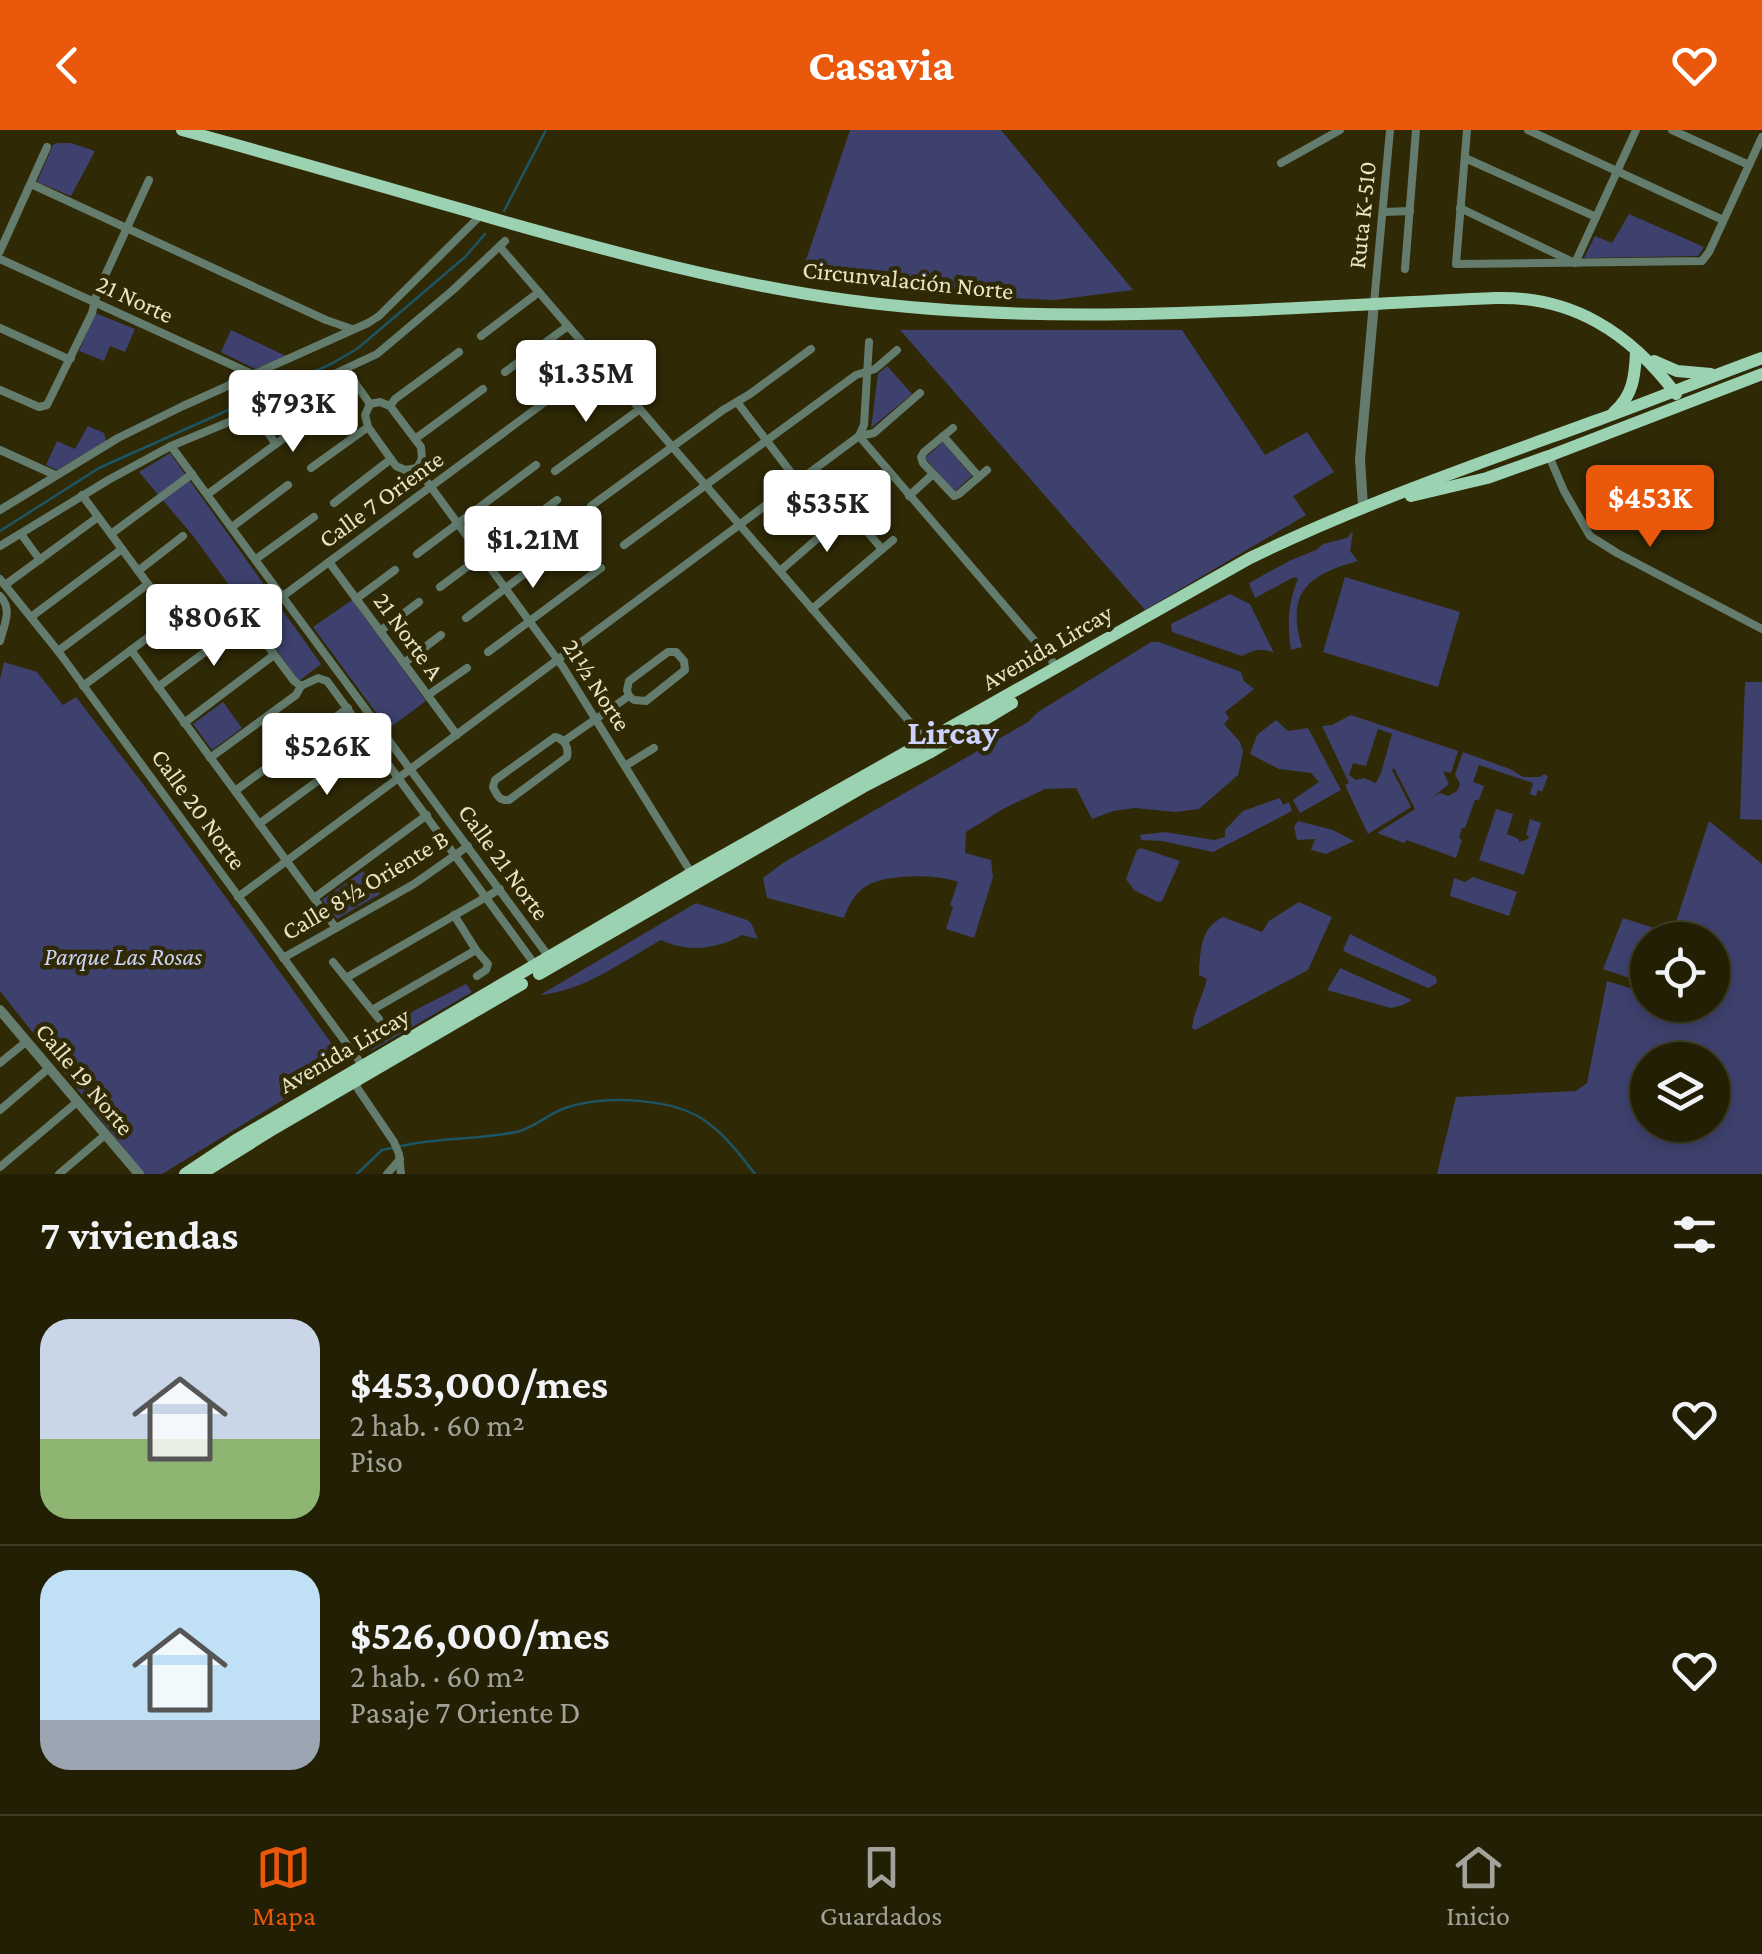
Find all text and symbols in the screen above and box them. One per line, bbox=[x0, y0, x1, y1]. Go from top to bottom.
icon: back bbox=[40, 38, 95, 93]
icon: heart bbox=[1667, 38, 1722, 93]
text: Casavia bbox=[808, 40, 954, 90]
street label: Ruta K-510 bbox=[1343, 160, 1381, 270]
street label: Circunvalación Norte bbox=[801, 256, 1015, 304]
street label: 21 Norte bbox=[92, 270, 178, 328]
pin: $1.35M bbox=[505, 340, 667, 425]
text: $1.35M bbox=[538, 354, 634, 390]
pin: $793K bbox=[223, 370, 363, 455]
text: $793K bbox=[251, 384, 335, 420]
street label: Calle 7 Oriente bbox=[314, 445, 448, 553]
pin: $453K bbox=[1580, 465, 1720, 550]
pin: $535K bbox=[757, 470, 897, 555]
text: $453K bbox=[1608, 479, 1692, 515]
text: $535K bbox=[786, 484, 868, 520]
pin: $1.21M bbox=[452, 506, 614, 591]
text: $1.21M bbox=[487, 520, 580, 556]
pin: $806K bbox=[144, 584, 284, 669]
street label: 21 Norte A bbox=[369, 587, 450, 685]
text: $806K bbox=[168, 598, 260, 634]
street label: Avenida Lircay bbox=[977, 599, 1118, 696]
street label: 21½ Norte bbox=[557, 634, 637, 736]
pin: $526K bbox=[257, 713, 397, 798]
district label: Lircay bbox=[907, 713, 1000, 752]
text: $526K bbox=[284, 727, 370, 763]
street label: Calle 20 Norte bbox=[146, 743, 252, 875]
street label: Calle 21 Norte bbox=[453, 799, 555, 925]
street label: Calle 8½ Oriente B bbox=[277, 825, 453, 945]
map controls bbox=[1630, 922, 1730, 1142]
button: locate bbox=[1630, 922, 1730, 1022]
park label: Parque Las Rosas bbox=[44, 943, 202, 971]
street label: Avenida Lircay bbox=[274, 1002, 415, 1099]
street label: Calle 19 Norte bbox=[31, 1018, 139, 1140]
button: layers bbox=[1630, 1042, 1730, 1142]
icon: filters bbox=[1667, 1207, 1722, 1262]
text: 7 viviendas bbox=[40, 1211, 238, 1258]
icon: home bbox=[120, 1359, 240, 1479]
text: $453,000/mes bbox=[350, 1360, 608, 1407]
icon: heart bbox=[1667, 1392, 1722, 1447]
text: 2 hab. · 60 m² bbox=[350, 1407, 525, 1443]
text: Piso bbox=[350, 1443, 403, 1479]
icon: home bbox=[120, 1610, 240, 1730]
text: $526,000/mes bbox=[350, 1611, 610, 1658]
icon: heart bbox=[1667, 1643, 1722, 1698]
text: 2 hab. · 60 m² bbox=[350, 1658, 525, 1694]
text: Pasaje 7 Oriente D bbox=[350, 1694, 581, 1730]
tab: Mapa bbox=[252, 1840, 316, 1931]
tab: Guardados bbox=[820, 1840, 942, 1931]
tab: Inicio bbox=[1446, 1840, 1510, 1931]

